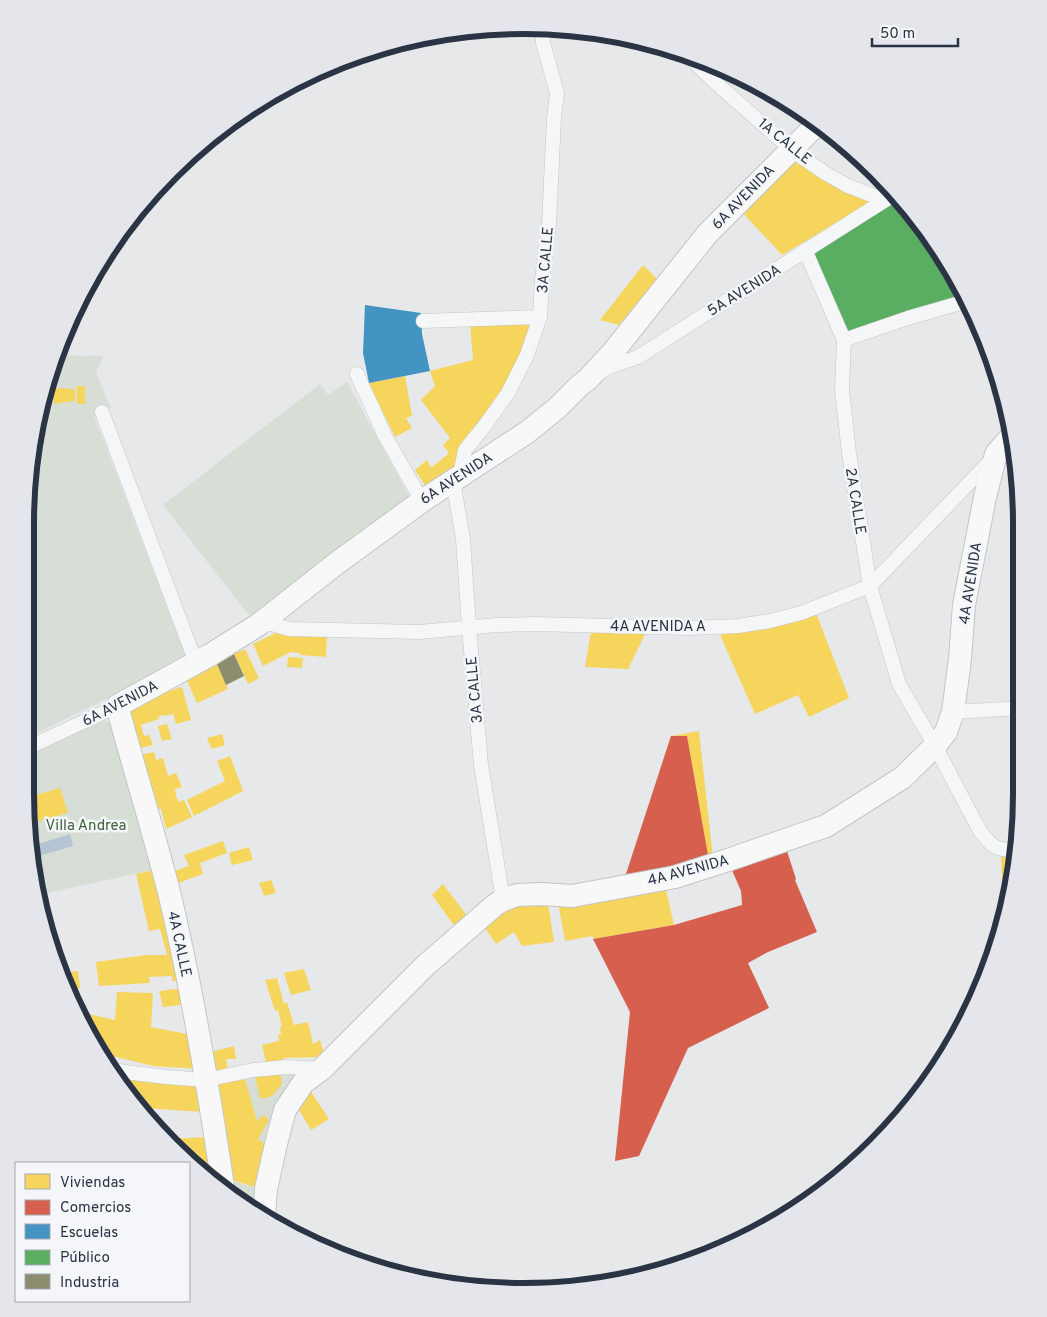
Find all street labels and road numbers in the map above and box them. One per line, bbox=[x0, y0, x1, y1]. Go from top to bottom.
street label: 1A CALLE bbox=[753, 115, 815, 169]
street label: 6A AVENIDA bbox=[708, 162, 780, 234]
street label: 3A CALLE bbox=[534, 226, 559, 294]
street label: 5A AVENIDA bbox=[704, 261, 785, 321]
street label: 6A AVENIDA bbox=[417, 449, 497, 510]
street label: 2A CALLE bbox=[840, 466, 869, 536]
street label: 4A AVENIDA bbox=[956, 541, 987, 626]
street label: 4A AVENIDA A bbox=[610, 618, 706, 637]
street label: 3A CALLE bbox=[463, 656, 488, 724]
street label: 6A AVENIDA bbox=[79, 677, 162, 732]
street label: 4A AVENIDA bbox=[646, 851, 731, 891]
street label: 4A CALLE bbox=[162, 909, 195, 979]

